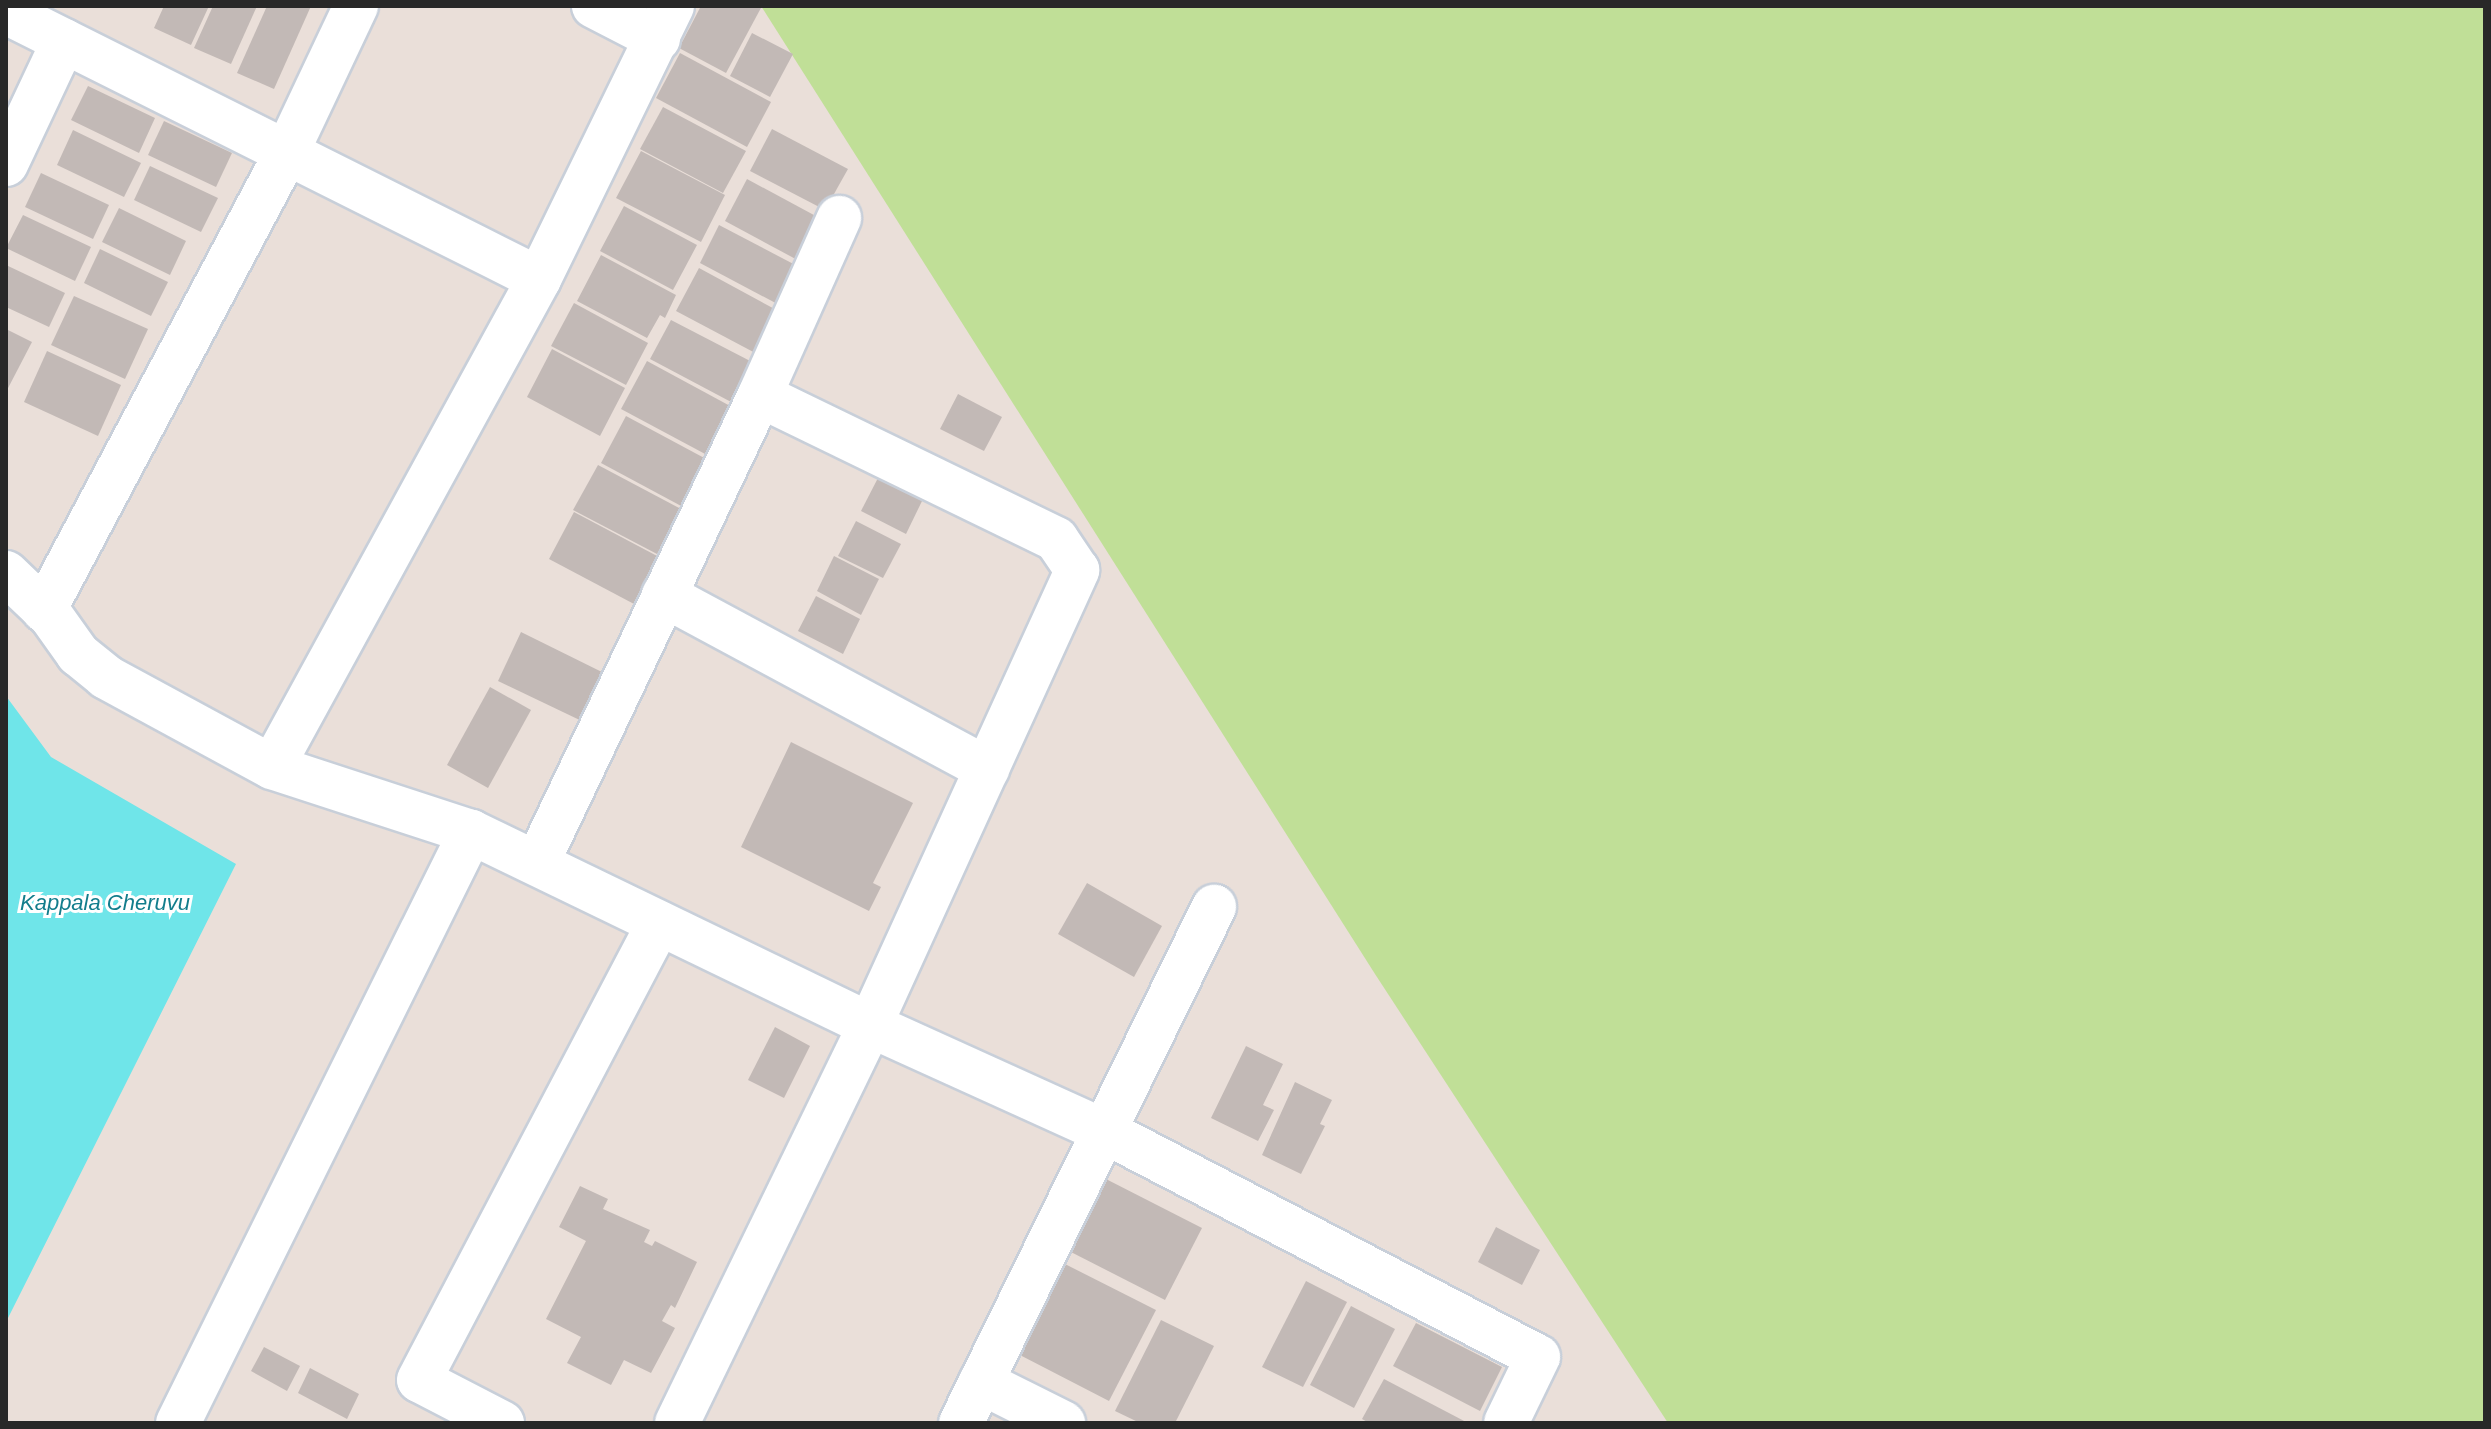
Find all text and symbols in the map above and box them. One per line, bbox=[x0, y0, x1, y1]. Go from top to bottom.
water label: Kappala Cheruvu bbox=[20, 890, 190, 916]

